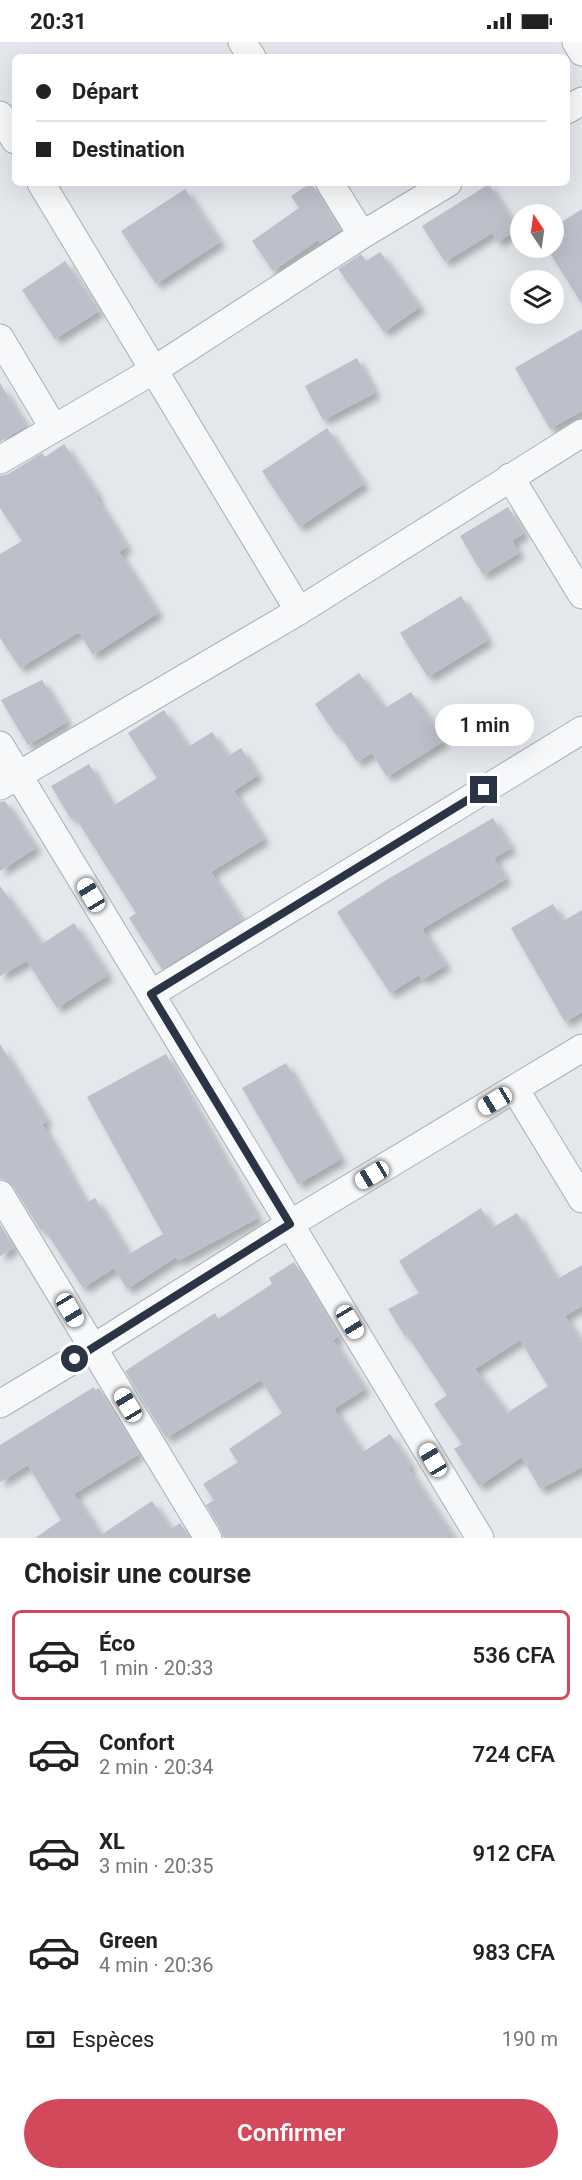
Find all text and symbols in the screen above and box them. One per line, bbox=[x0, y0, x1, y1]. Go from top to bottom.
text: 20:31 bbox=[30, 9, 87, 34]
text: Départ bbox=[72, 79, 138, 104]
text: Destination bbox=[72, 137, 185, 162]
north arrow bbox=[510, 204, 564, 258]
map controls bbox=[510, 204, 564, 324]
button: layers bbox=[510, 270, 564, 324]
callout: 1 min bbox=[434, 703, 534, 745]
text: 1 min bbox=[459, 713, 510, 737]
route end bbox=[470, 776, 497, 803]
car bbox=[74, 875, 108, 915]
car bbox=[475, 1084, 515, 1118]
car bbox=[352, 1158, 392, 1192]
car bbox=[53, 1290, 87, 1330]
car bbox=[333, 1302, 367, 1342]
route start bbox=[61, 1345, 88, 1372]
car bbox=[111, 1385, 145, 1425]
car bbox=[416, 1440, 450, 1480]
text: Choisir une course bbox=[24, 1558, 251, 1590]
icon: car bbox=[27, 1628, 81, 1682]
text: Éco bbox=[99, 1631, 135, 1656]
text: 536 CFA bbox=[473, 1643, 555, 1668]
text: 1 min · 20:33 bbox=[99, 1656, 214, 1680]
icon: car bbox=[27, 1727, 81, 1781]
text: Confort bbox=[99, 1730, 174, 1755]
text: 724 CFA bbox=[473, 1742, 555, 1767]
text: 2 min · 20:34 bbox=[99, 1755, 214, 1779]
icon: car bbox=[27, 1826, 81, 1880]
text: XL bbox=[99, 1829, 125, 1854]
text: 912 CFA bbox=[473, 1841, 555, 1866]
text: 3 min · 20:35 bbox=[99, 1854, 214, 1878]
icon: car bbox=[27, 1925, 81, 1979]
text: Green bbox=[99, 1928, 158, 1953]
text: 983 CFA bbox=[473, 1940, 555, 1965]
text: 4 min · 20:36 bbox=[99, 1953, 214, 1977]
icon: cash bbox=[24, 2023, 57, 2056]
text: Espèces bbox=[72, 2027, 154, 2052]
text: 190 m bbox=[502, 2027, 558, 2051]
button: Confirmer bbox=[24, 2099, 558, 2168]

